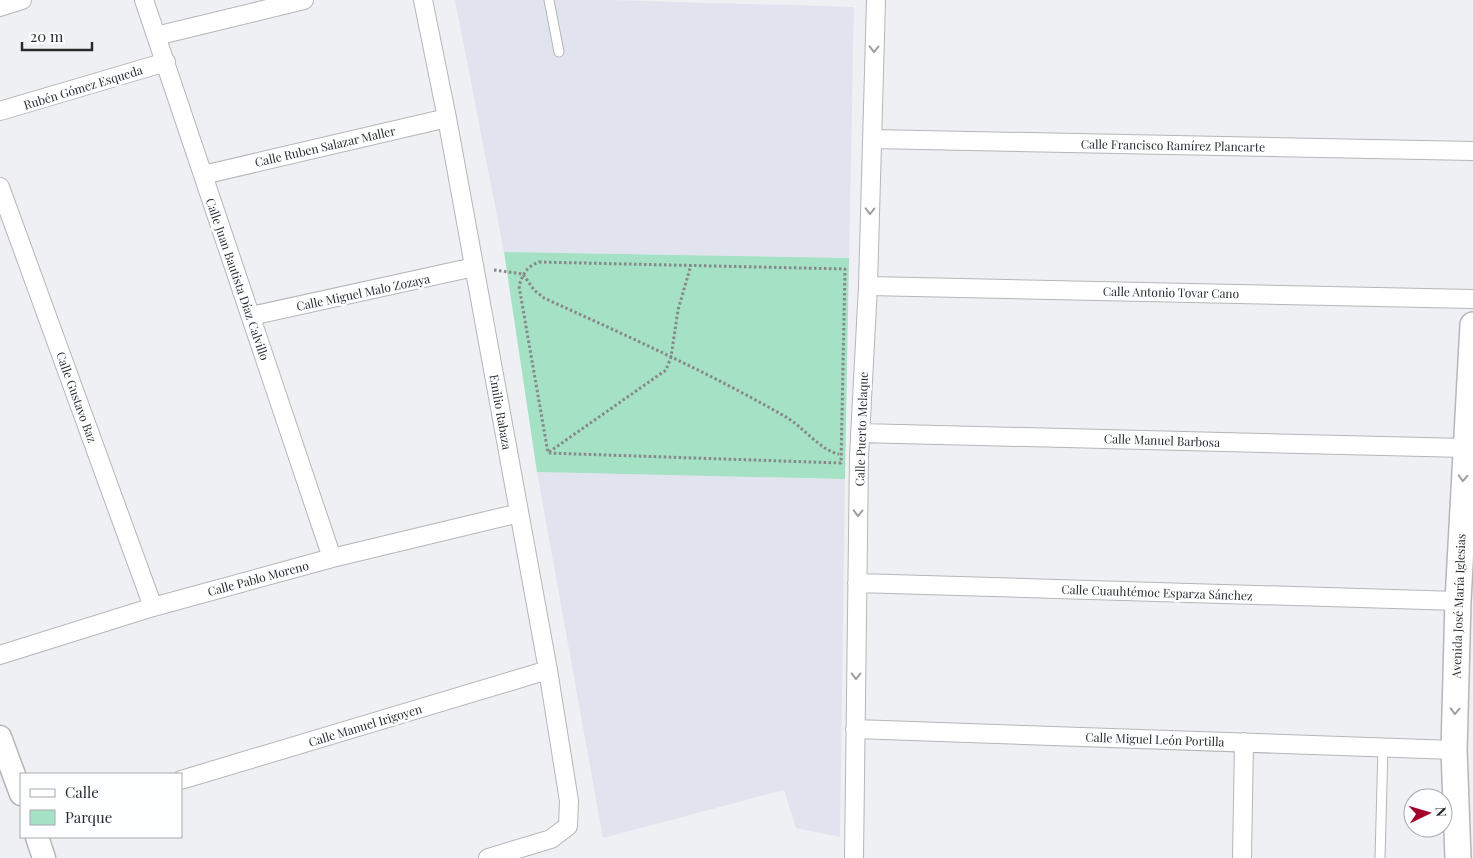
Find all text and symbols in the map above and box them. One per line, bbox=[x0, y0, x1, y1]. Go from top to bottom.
scale bar bbox=[22, 20, 92, 52]
text: 20 m bbox=[30, 26, 64, 46]
one-way arrow bbox=[869, 45, 880, 53]
street label: Rubén Gómez Esqueda bbox=[22, 61, 144, 113]
street label: Calle Ruben Salazar Maller bbox=[253, 122, 398, 170]
street label: Calle Francisco Ramírez Plancarte bbox=[1081, 135, 1265, 155]
street label: Calle Juan Bautista Díaz Calvillo bbox=[203, 196, 273, 363]
one-way arrow bbox=[865, 208, 875, 215]
street label: Calle Miguel Malo Zozaya bbox=[295, 270, 431, 314]
street label: Calle Antonio Tovar Cano bbox=[1103, 283, 1240, 301]
street label: Calle Gustavo Baz bbox=[53, 349, 101, 445]
street label: Calle Puerto Melaque bbox=[851, 371, 871, 487]
street label: Emilio Rabaza bbox=[487, 373, 515, 451]
street label: Calle Manuel Barbosa bbox=[1104, 430, 1220, 450]
one-way arrow bbox=[1458, 474, 1469, 482]
one-way arrow bbox=[853, 510, 863, 518]
street label: Avenida José María Iglesias bbox=[1447, 533, 1469, 680]
street label: Calle Pablo Moreno bbox=[206, 557, 311, 599]
street label: Calle Cuauhtémoc Esparza Sánchez bbox=[1061, 581, 1253, 603]
one-way arrow bbox=[851, 672, 861, 680]
street label: Calle Manuel Irigoyen bbox=[306, 700, 424, 750]
one-way arrow bbox=[1450, 707, 1460, 715]
street label: Calle Miguel León Portilla bbox=[1085, 729, 1225, 749]
legend bbox=[20, 773, 182, 838]
text: Calle bbox=[65, 782, 99, 802]
north arrow bbox=[1403, 788, 1453, 838]
text: N bbox=[1432, 806, 1451, 818]
text: Parque bbox=[65, 807, 112, 827]

